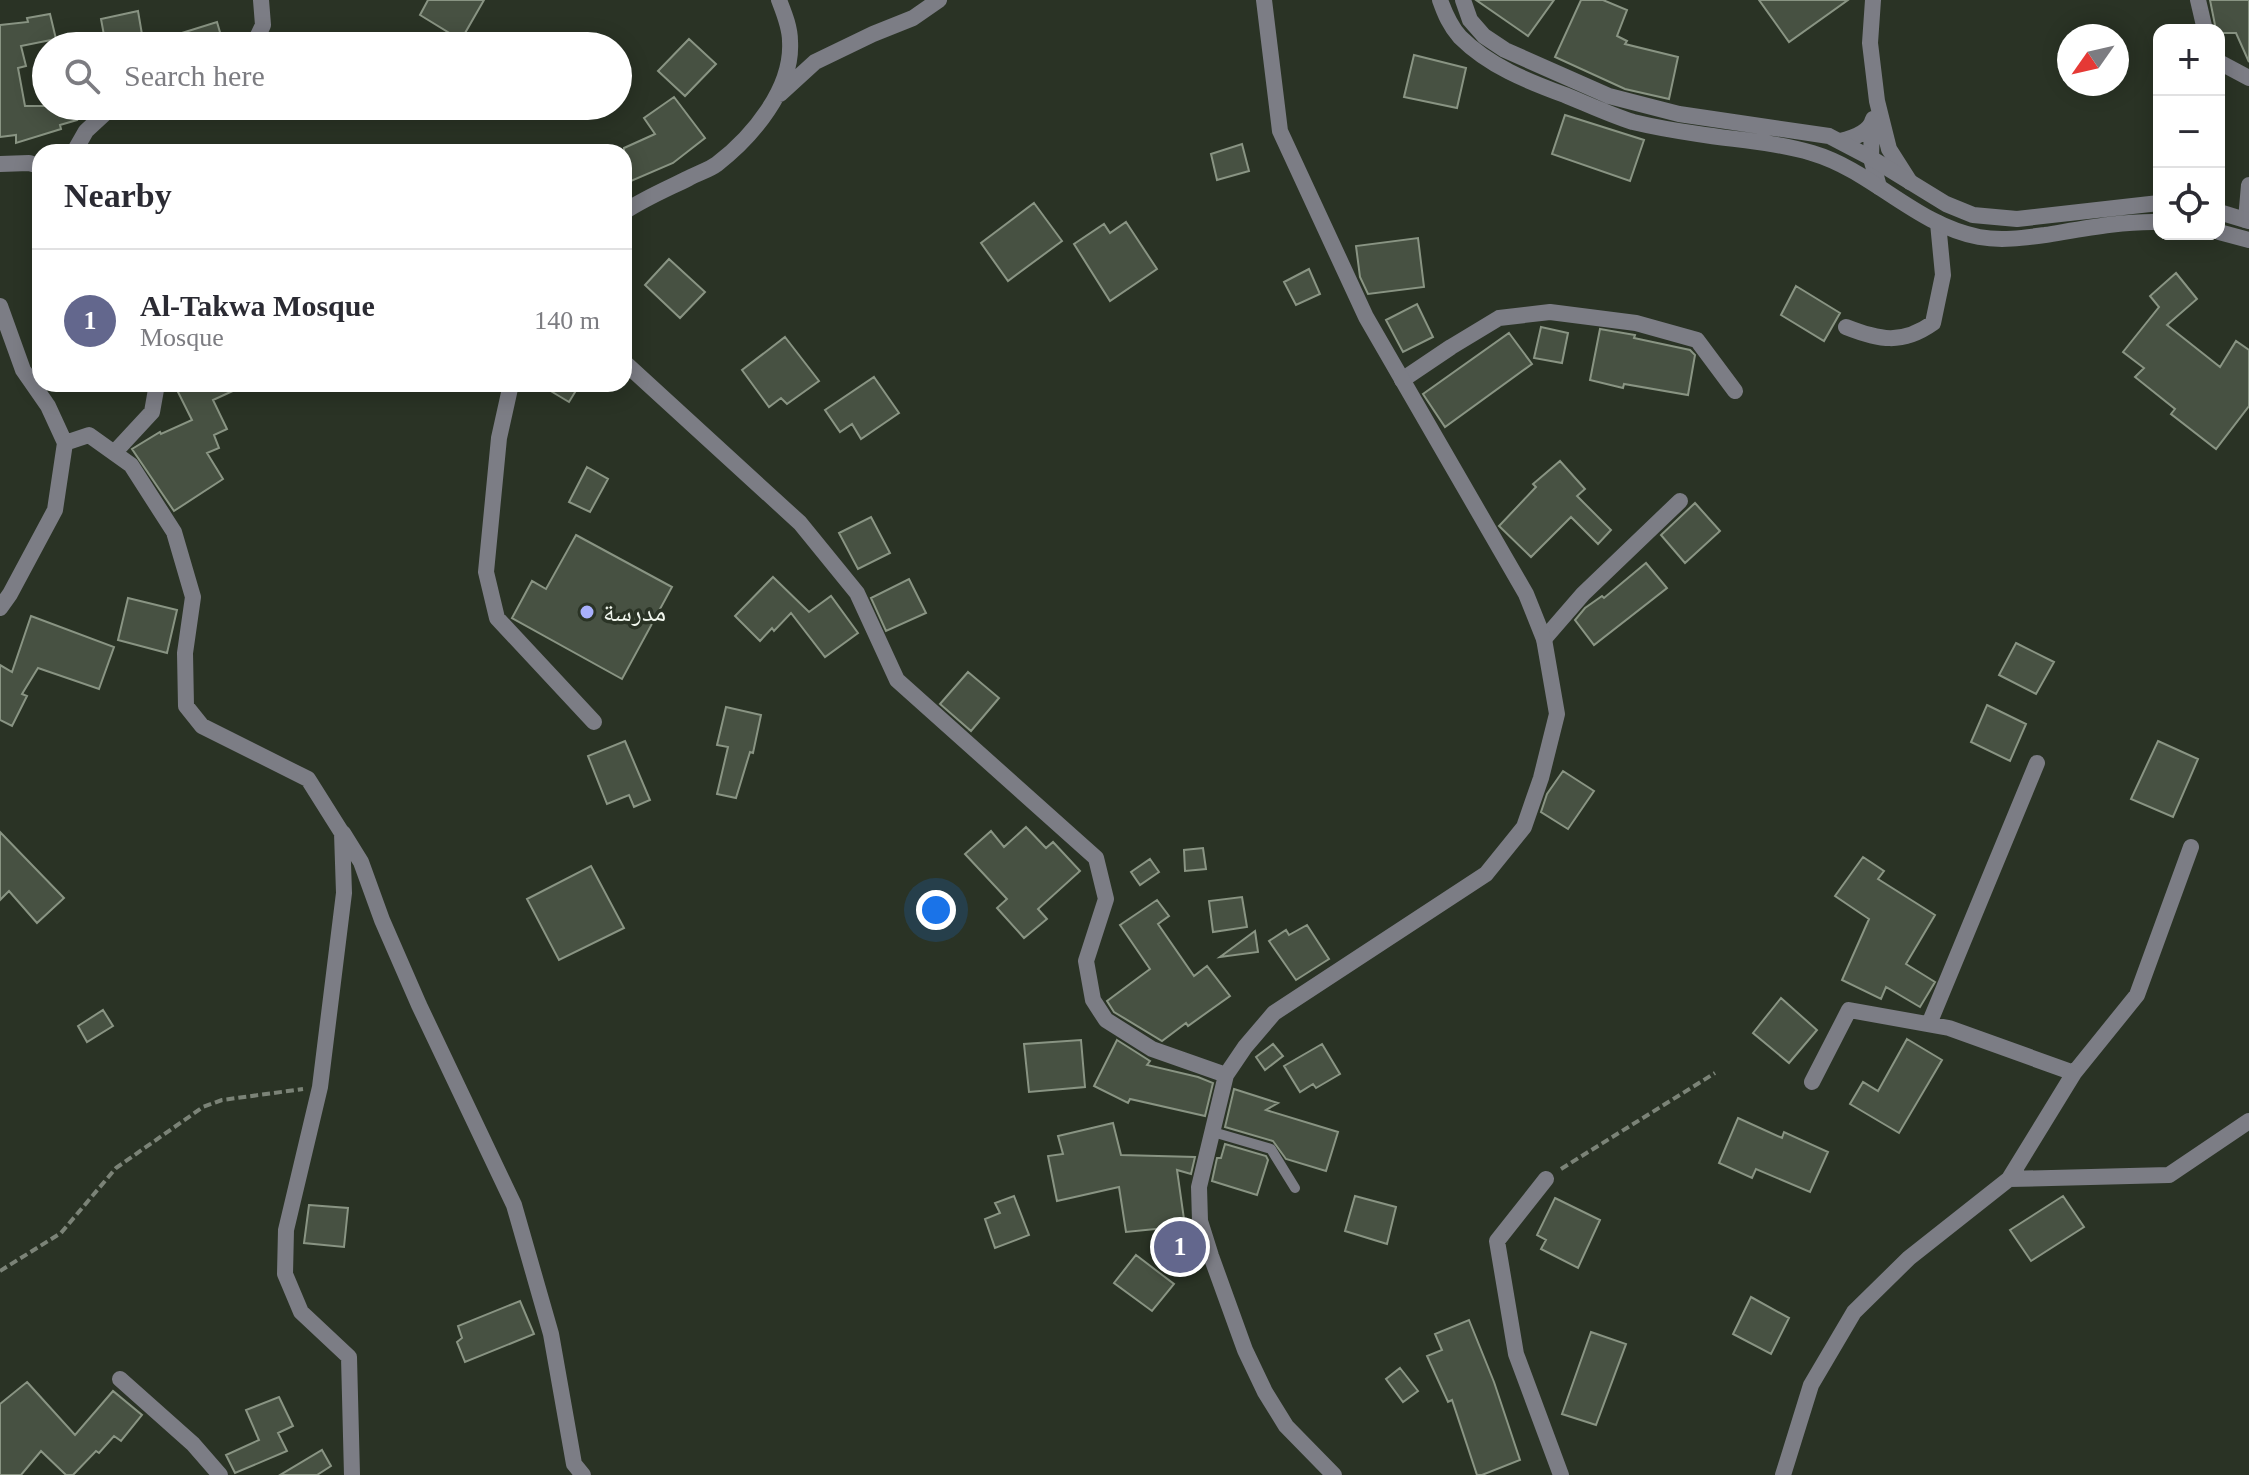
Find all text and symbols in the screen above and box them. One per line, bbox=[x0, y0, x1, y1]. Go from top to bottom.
north arrow bbox=[2057, 24, 2129, 96]
map controls bbox=[2153, 24, 2225, 240]
button: + bbox=[2153, 24, 2225, 96]
search box bbox=[32, 32, 632, 120]
icon: search bbox=[60, 54, 104, 98]
text: Search here bbox=[124, 59, 265, 92]
button: − bbox=[2153, 96, 2225, 168]
button: locate bbox=[2153, 168, 2225, 240]
text: Nearby bbox=[64, 177, 172, 214]
text: Al-Takwa Mosque bbox=[140, 289, 375, 322]
text: 1 bbox=[84, 306, 97, 335]
text: 140 m bbox=[534, 306, 600, 335]
text: Mosque bbox=[140, 323, 224, 352]
place label: مدرسة bbox=[603, 598, 666, 627]
marker: مدرسة bbox=[578, 603, 596, 621]
your location bbox=[916, 890, 956, 930]
pin: 1 bbox=[1154, 1217, 1206, 1277]

